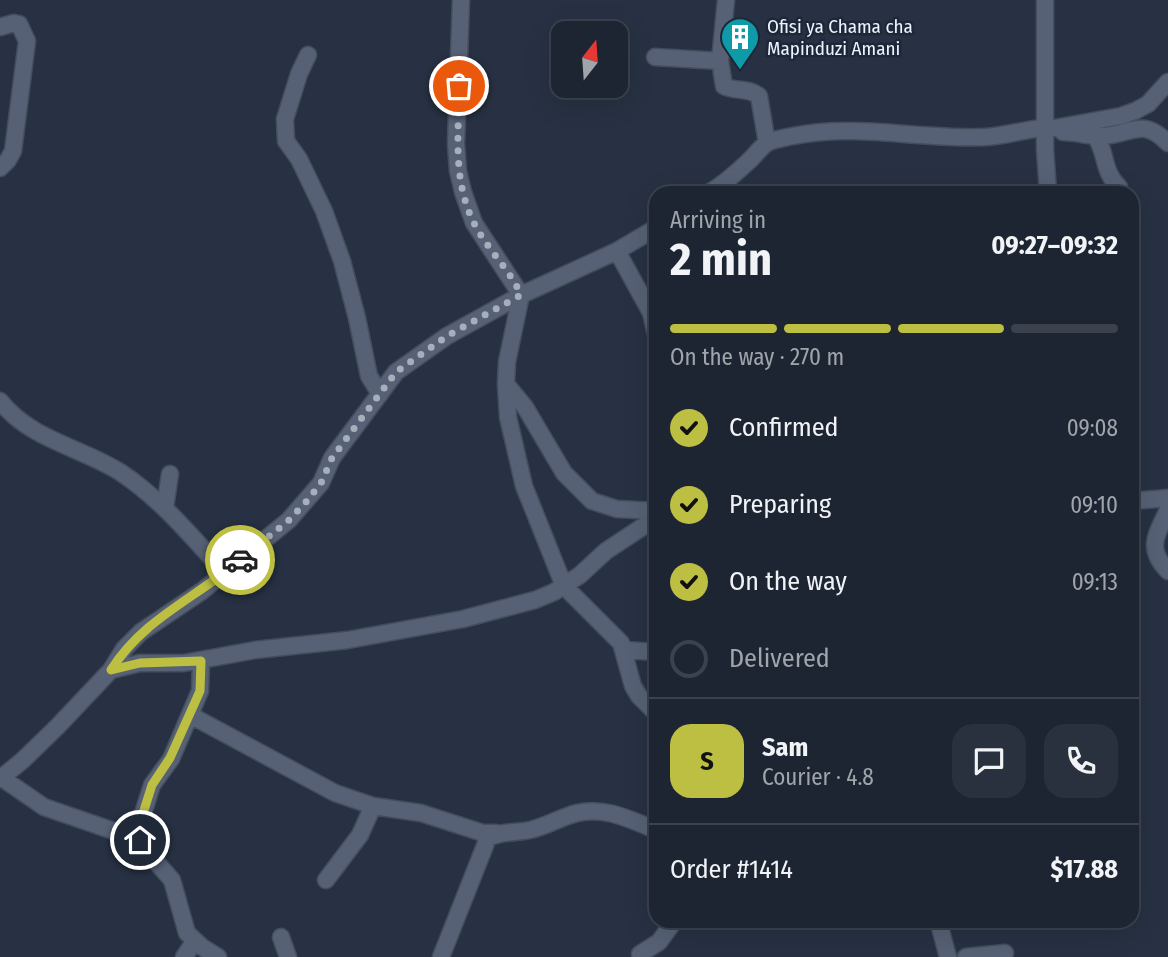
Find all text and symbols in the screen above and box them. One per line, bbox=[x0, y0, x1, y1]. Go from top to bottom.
place label: Ofisi ya Chama cha Mapinduzi Amani bbox=[767, 15, 913, 60]
building icon: Ofisi ya Chama cha Mapinduzi Amani bbox=[719, 16, 761, 71]
north arrow bbox=[551, 21, 628, 98]
map controls bbox=[551, 21, 628, 98]
pin bbox=[429, 56, 489, 116]
icon: bag bbox=[440, 67, 478, 105]
text: Arriving in bbox=[670, 206, 766, 234]
text: 09:27–09:32 bbox=[991, 230, 1118, 261]
text: 2 min bbox=[670, 232, 772, 287]
text: On the way · 270 m bbox=[670, 343, 844, 371]
icon: check bbox=[670, 409, 708, 447]
text: Confirmed bbox=[729, 412, 839, 443]
text: 09:08 bbox=[1067, 414, 1118, 442]
icon: check bbox=[670, 486, 708, 524]
text: Preparing bbox=[729, 489, 831, 520]
text: 09:10 bbox=[1070, 491, 1118, 519]
courier bbox=[205, 525, 275, 595]
icon: car bbox=[221, 541, 259, 579]
icon: check bbox=[670, 563, 708, 601]
text: On the way bbox=[729, 566, 847, 597]
text: 09:13 bbox=[1072, 568, 1118, 596]
text: Delivered bbox=[729, 643, 830, 674]
button: chat bbox=[952, 724, 1026, 798]
button: phone bbox=[1044, 724, 1118, 798]
text: Sam bbox=[762, 732, 808, 763]
text: S bbox=[700, 746, 714, 777]
text: Courier · 4.8 bbox=[762, 763, 874, 791]
pin bbox=[110, 810, 170, 870]
icon: home bbox=[121, 821, 159, 859]
text: Order #1414 bbox=[670, 854, 793, 885]
text: $17.88 bbox=[1051, 854, 1118, 885]

